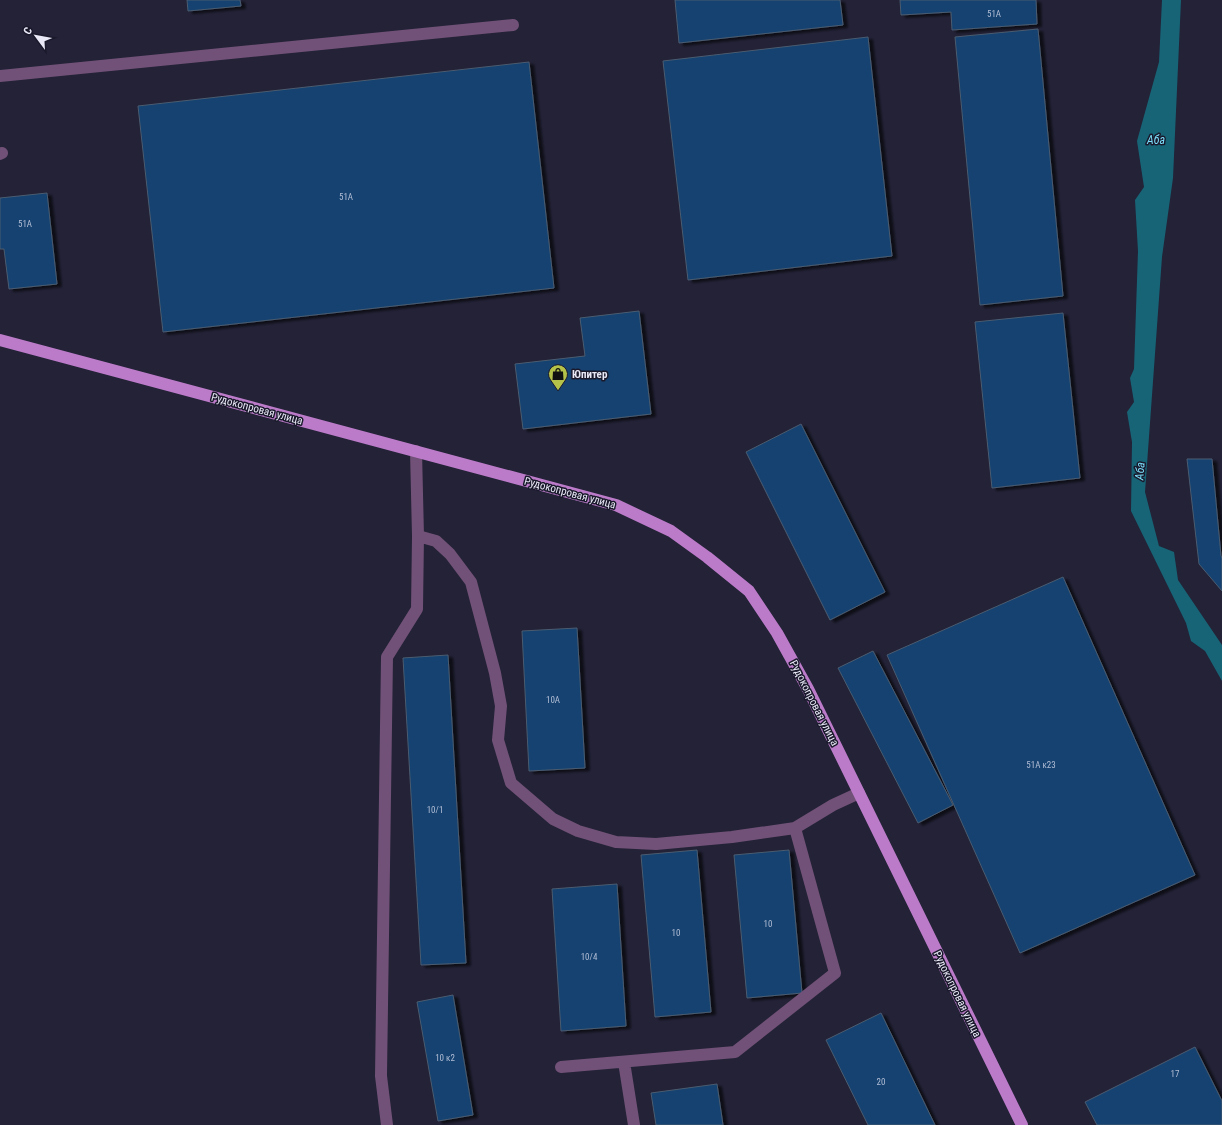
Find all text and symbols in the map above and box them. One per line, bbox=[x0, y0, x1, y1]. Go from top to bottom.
house number: 51А bbox=[987, 9, 1001, 19]
north arrow bbox=[16, 16, 56, 56]
text: С bbox=[21, 25, 35, 37]
water label: Аба bbox=[1146, 133, 1165, 147]
house number: 51А bbox=[339, 192, 353, 202]
house number: 51А bbox=[18, 219, 32, 229]
shop icon: Юпитер bbox=[547, 363, 569, 391]
place label: Юпитер bbox=[572, 368, 608, 381]
street label: Рудокопровая улица bbox=[210, 391, 304, 427]
water label: Аба bbox=[1132, 462, 1148, 481]
street label: Рудокопровая улица bbox=[523, 475, 617, 511]
street label: Рудокопровая улица bbox=[787, 658, 841, 748]
house number: 10А bbox=[546, 695, 560, 705]
house number: 51А к23 bbox=[1026, 760, 1056, 770]
house number: 10/1 bbox=[427, 805, 443, 815]
house number: 10 bbox=[764, 919, 772, 929]
house number: 10 bbox=[672, 928, 680, 938]
street label: Рудокопровая улица bbox=[930, 949, 984, 1039]
house number: 10/4 bbox=[581, 952, 598, 962]
house number: 10 к2 bbox=[435, 1053, 455, 1063]
house number: 17 bbox=[1171, 1069, 1180, 1079]
house number: 20 bbox=[877, 1077, 885, 1087]

